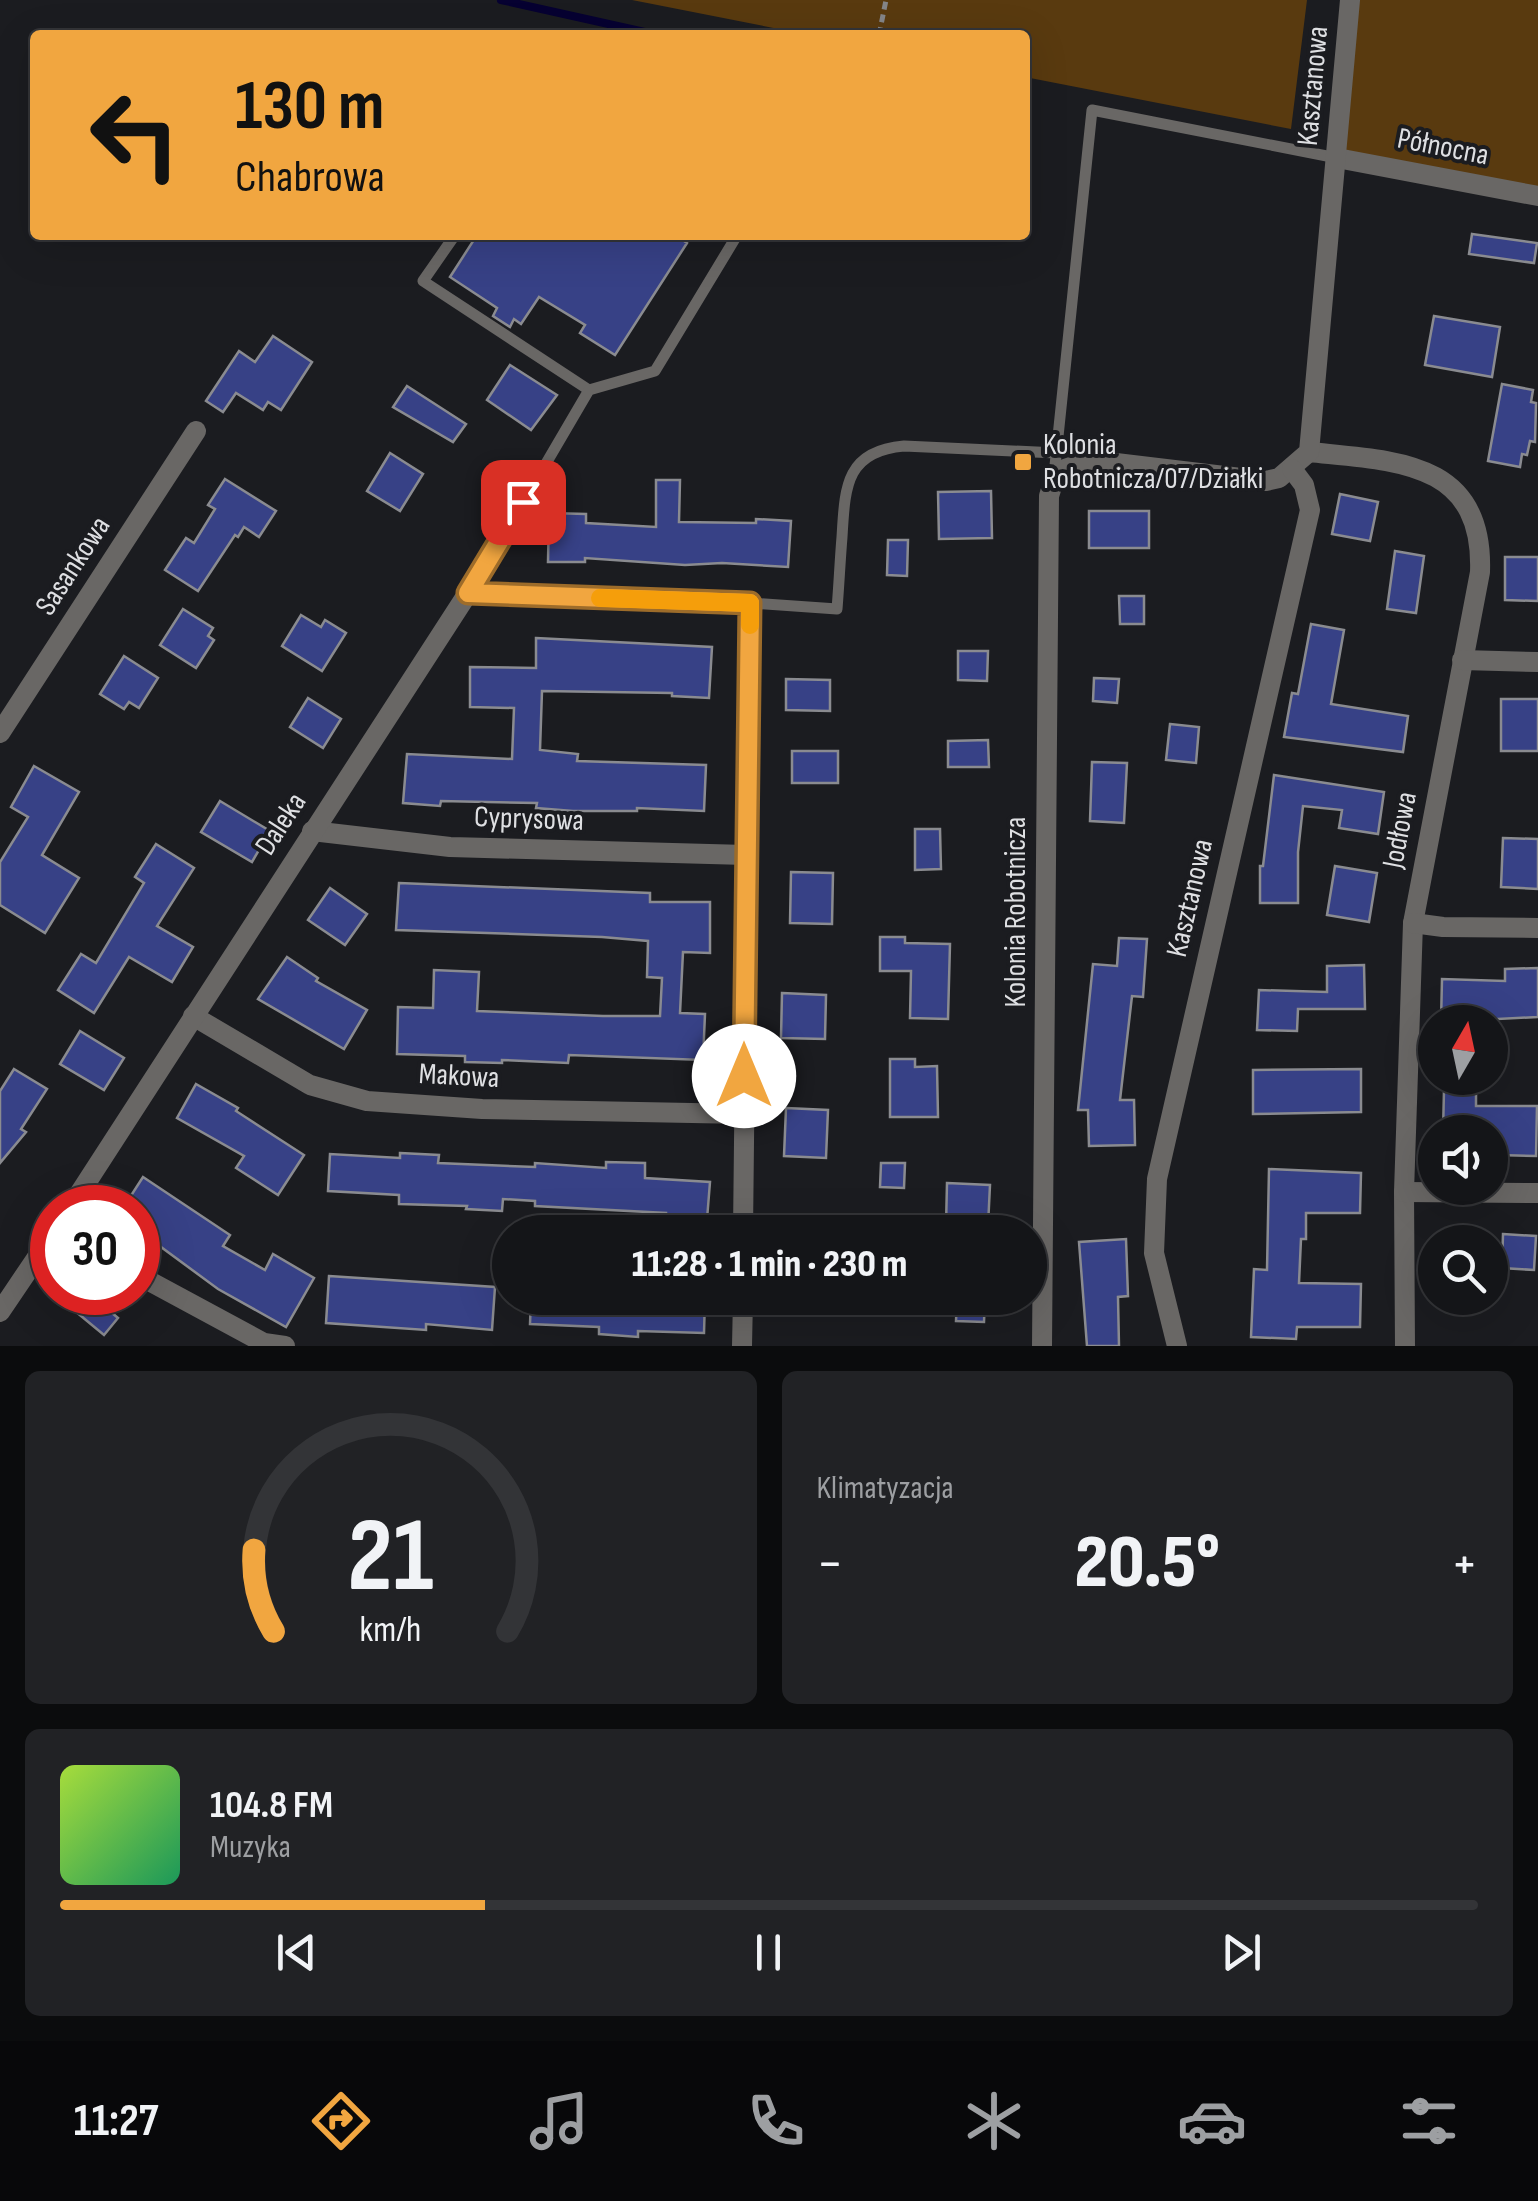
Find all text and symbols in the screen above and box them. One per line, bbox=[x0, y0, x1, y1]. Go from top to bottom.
street label: Kasztanowa bbox=[1290, 25, 1336, 147]
text: 130 m bbox=[235, 65, 384, 149]
icon: left bbox=[70, 70, 200, 200]
street label: Północna bbox=[1394, 121, 1492, 173]
text: Chabrowa bbox=[235, 150, 385, 205]
place label: Kolonia Robotnicza/07/Działki bbox=[1043, 427, 1263, 497]
marker: Kolonia Robotnicza/07/Działki bbox=[1012, 451, 1034, 473]
pin bbox=[481, 460, 566, 545]
icon: arrive bbox=[496, 475, 551, 530]
street label: Sasankowa bbox=[28, 510, 118, 622]
street label: Daleka bbox=[248, 786, 314, 862]
street label: Jodłowa bbox=[1375, 789, 1425, 872]
street label: Cyprysowa bbox=[473, 799, 585, 839]
street label: Kolonia Robotnicza bbox=[998, 817, 1034, 1007]
street label: Kasztanowa bbox=[1159, 836, 1221, 960]
north arrow bbox=[1418, 1005, 1508, 1095]
map controls bbox=[1418, 1005, 1508, 1315]
position arrow bbox=[692, 1024, 796, 1128]
street label: Makowa bbox=[418, 1056, 500, 1096]
button: sound bbox=[1418, 1115, 1508, 1205]
speed limit sign: 30 bbox=[30, 1185, 160, 1315]
button: search bbox=[1418, 1225, 1508, 1315]
text: 11:28 · 1 min · 230 m bbox=[632, 1242, 907, 1287]
text: Klimatyzacja bbox=[817, 1469, 954, 1508]
text: 21 bbox=[348, 1495, 434, 1620]
text: 20.5° bbox=[1074, 1518, 1220, 1609]
text: − bbox=[817, 1531, 843, 1598]
text: + bbox=[1451, 1531, 1478, 1598]
text: km/h bbox=[360, 1609, 422, 1652]
text: 104.8 FM bbox=[210, 1783, 333, 1828]
text: Muzyka bbox=[210, 1828, 291, 1867]
icon: previous bbox=[269, 1925, 324, 1980]
icon: pause bbox=[741, 1925, 796, 1980]
icon: next bbox=[1214, 1925, 1269, 1980]
icon: directions bbox=[306, 2086, 376, 2156]
icon: music bbox=[524, 2086, 594, 2156]
icon: phone bbox=[741, 2086, 811, 2156]
icon: climate bbox=[959, 2086, 1029, 2156]
icon: car bbox=[1177, 2086, 1247, 2156]
icon: filters bbox=[1394, 2086, 1464, 2156]
text: 11:27 bbox=[74, 2094, 158, 2149]

